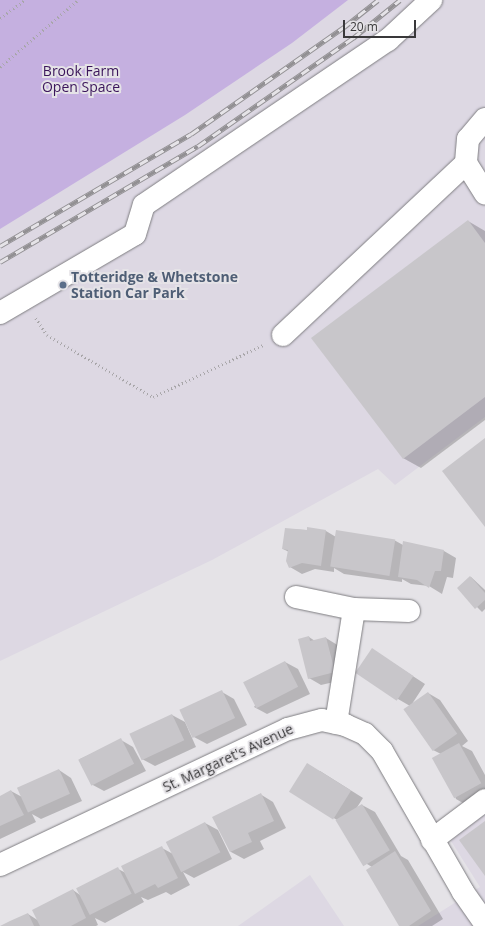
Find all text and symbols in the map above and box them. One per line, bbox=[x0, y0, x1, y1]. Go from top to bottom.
scale bar bbox=[345, 12, 418, 38]
text: 20 m bbox=[350, 18, 378, 35]
park label: Brook Farm Open Space bbox=[42, 63, 120, 96]
place label: Totteridge & Whetstone Station Car Park bbox=[71, 269, 238, 302]
marker: Totteridge & Whetstone Station Car Park bbox=[58, 280, 68, 290]
street label: St. Margaret's Avenue bbox=[160, 720, 296, 796]

